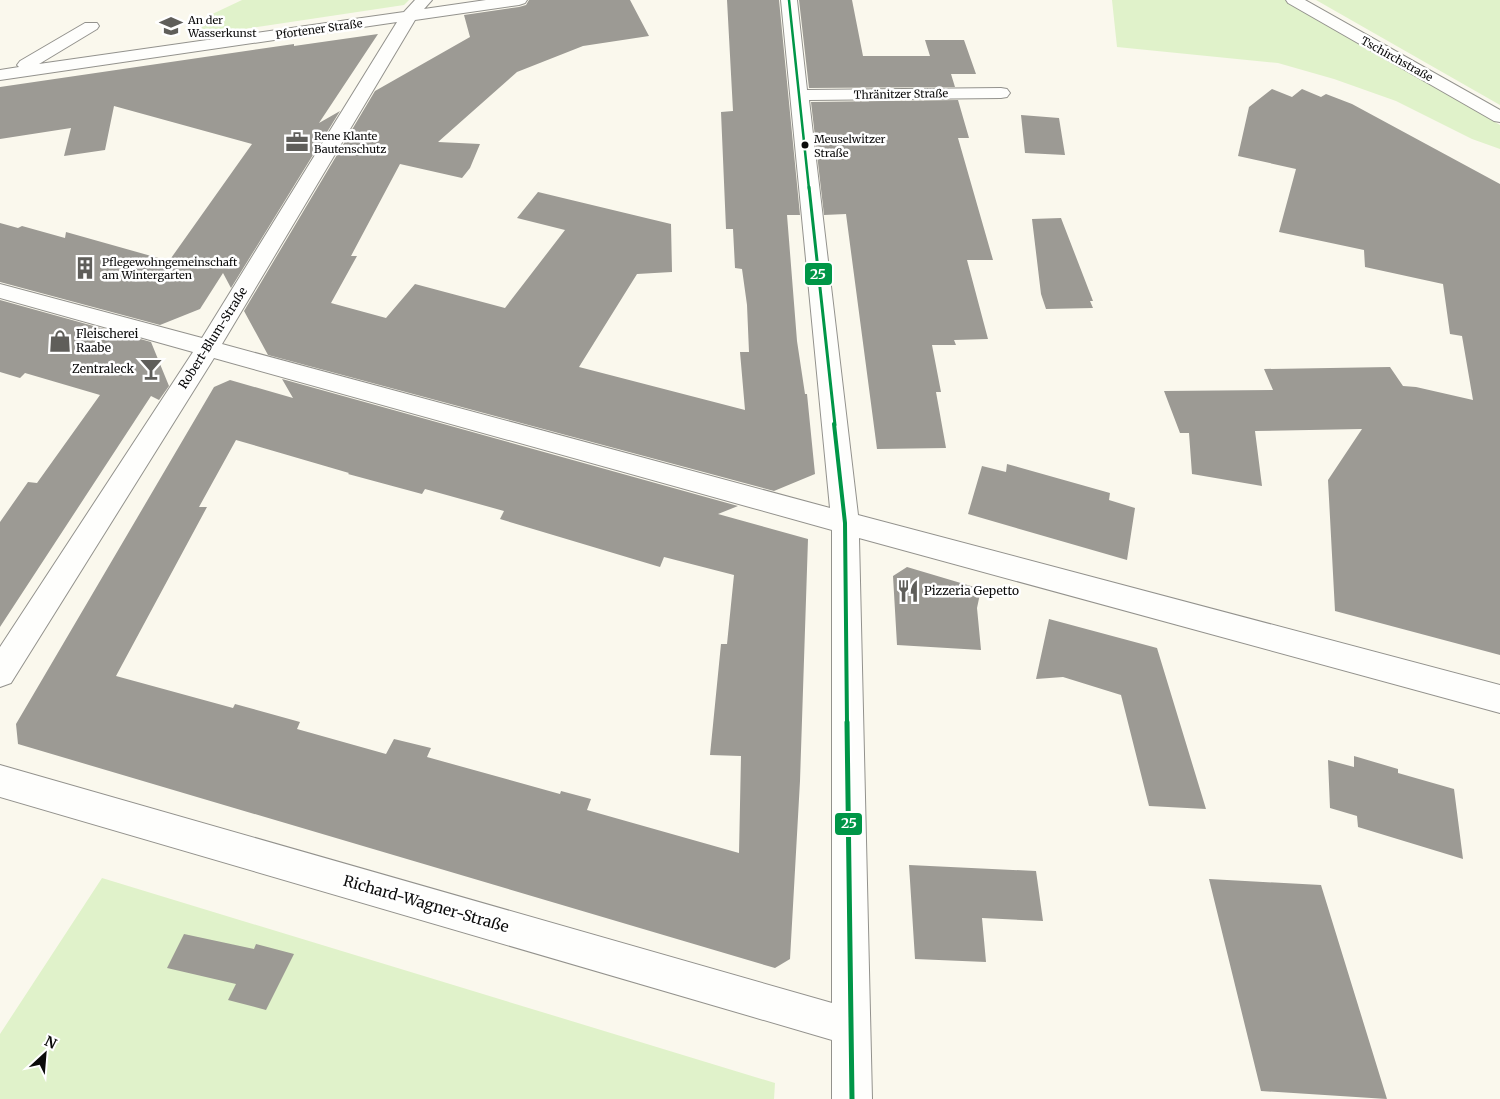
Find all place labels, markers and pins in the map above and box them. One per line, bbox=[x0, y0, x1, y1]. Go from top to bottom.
school or university icon: An der Wasserkunst bbox=[158, 13, 184, 39]
place label: An der Wasserkunst bbox=[187, 13, 257, 40]
office icon: Rene Klante Bautenschutz bbox=[284, 129, 310, 155]
place label: Rene Klante Bautenschutz bbox=[314, 129, 386, 156]
place label: Meuselwitzer Straße bbox=[814, 132, 886, 160]
marker: Meuselwitzer Straße bbox=[800, 140, 810, 150]
building icon: Pflegewohngemeinschaft am Wintergarten bbox=[72, 255, 98, 281]
place label: Pflegewohngemeinschaft am Wintergarten bbox=[102, 255, 238, 282]
place label: Fleischerei Raabe bbox=[76, 326, 139, 355]
shop icon: Fleischerei Raabe bbox=[47, 328, 73, 354]
bar icon: Zentraleck bbox=[138, 356, 164, 382]
place label: Zentraleck bbox=[72, 361, 134, 376]
restaurant icon: Pizzeria Gepetto bbox=[895, 578, 921, 604]
place label: Pizzeria Gepetto bbox=[924, 583, 1019, 598]

